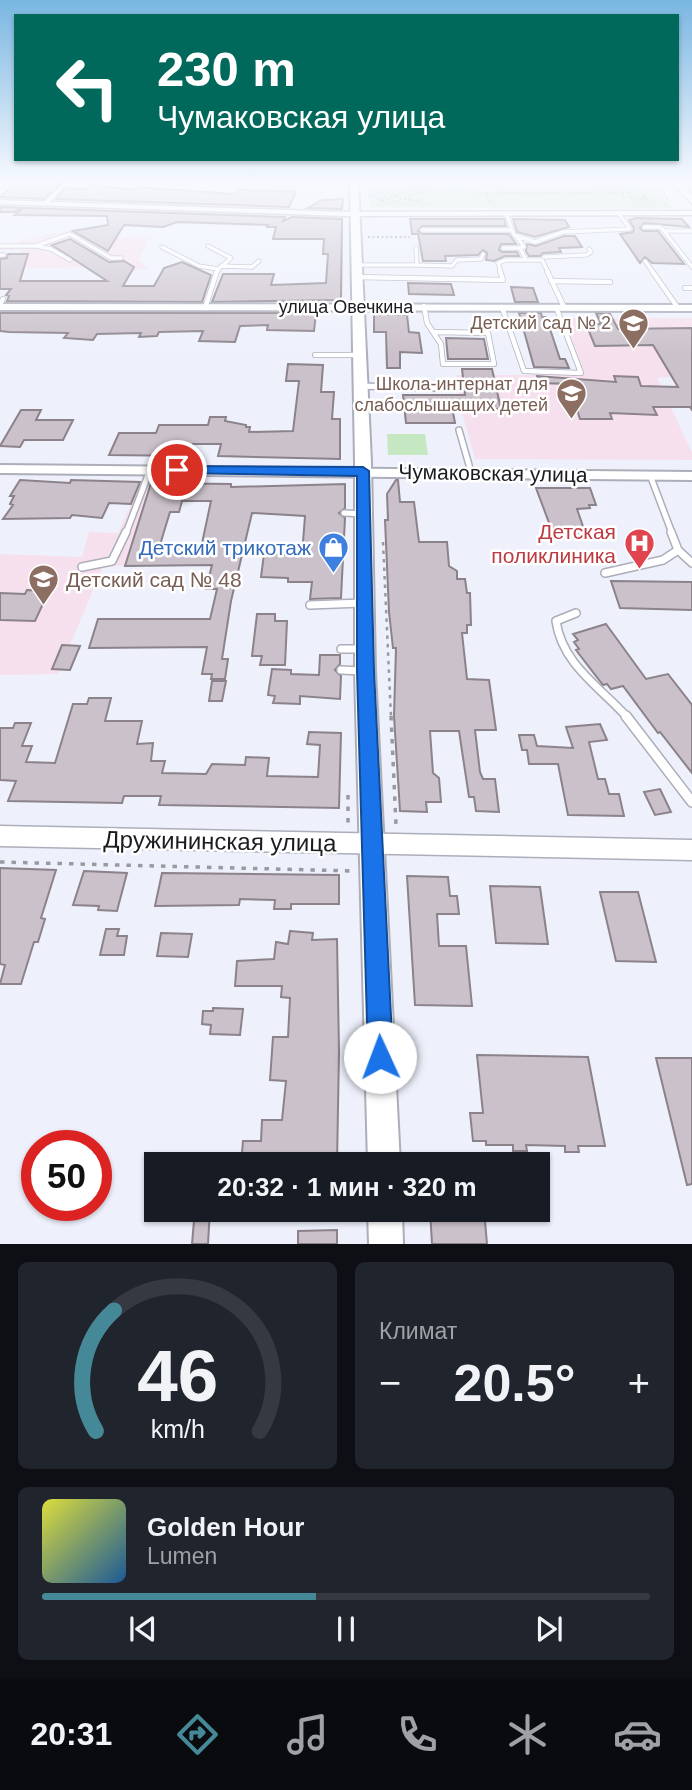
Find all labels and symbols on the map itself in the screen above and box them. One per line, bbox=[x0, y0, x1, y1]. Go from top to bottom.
street label: улица Овечкина bbox=[279, 297, 414, 317]
school or university icon: Детский сад № 2 bbox=[617, 306, 651, 350]
place label: Детский сад № 2 bbox=[471, 313, 611, 333]
place label: Школа-интернат для слабослышащих детей bbox=[354, 374, 548, 415]
school or university icon: Школа-интернат для слабослышащих детей bbox=[554, 377, 588, 421]
pin bbox=[147, 440, 207, 500]
street label: Чумаковская улица bbox=[398, 460, 588, 486]
place label: Детская поликлиника bbox=[491, 520, 616, 567]
hospital icon: Детская поликлиника bbox=[622, 526, 656, 570]
shop icon: Детский трикотаж bbox=[317, 530, 351, 574]
place label: Детский трикотаж bbox=[139, 536, 311, 559]
school or university icon: Детский сад № 48 bbox=[26, 562, 60, 606]
place label: Детский сад № 48 bbox=[66, 568, 242, 591]
street label: Дружининская улица bbox=[103, 825, 337, 857]
position arrow bbox=[343, 1020, 417, 1094]
speed limit sign: 50 bbox=[21, 1130, 112, 1221]

